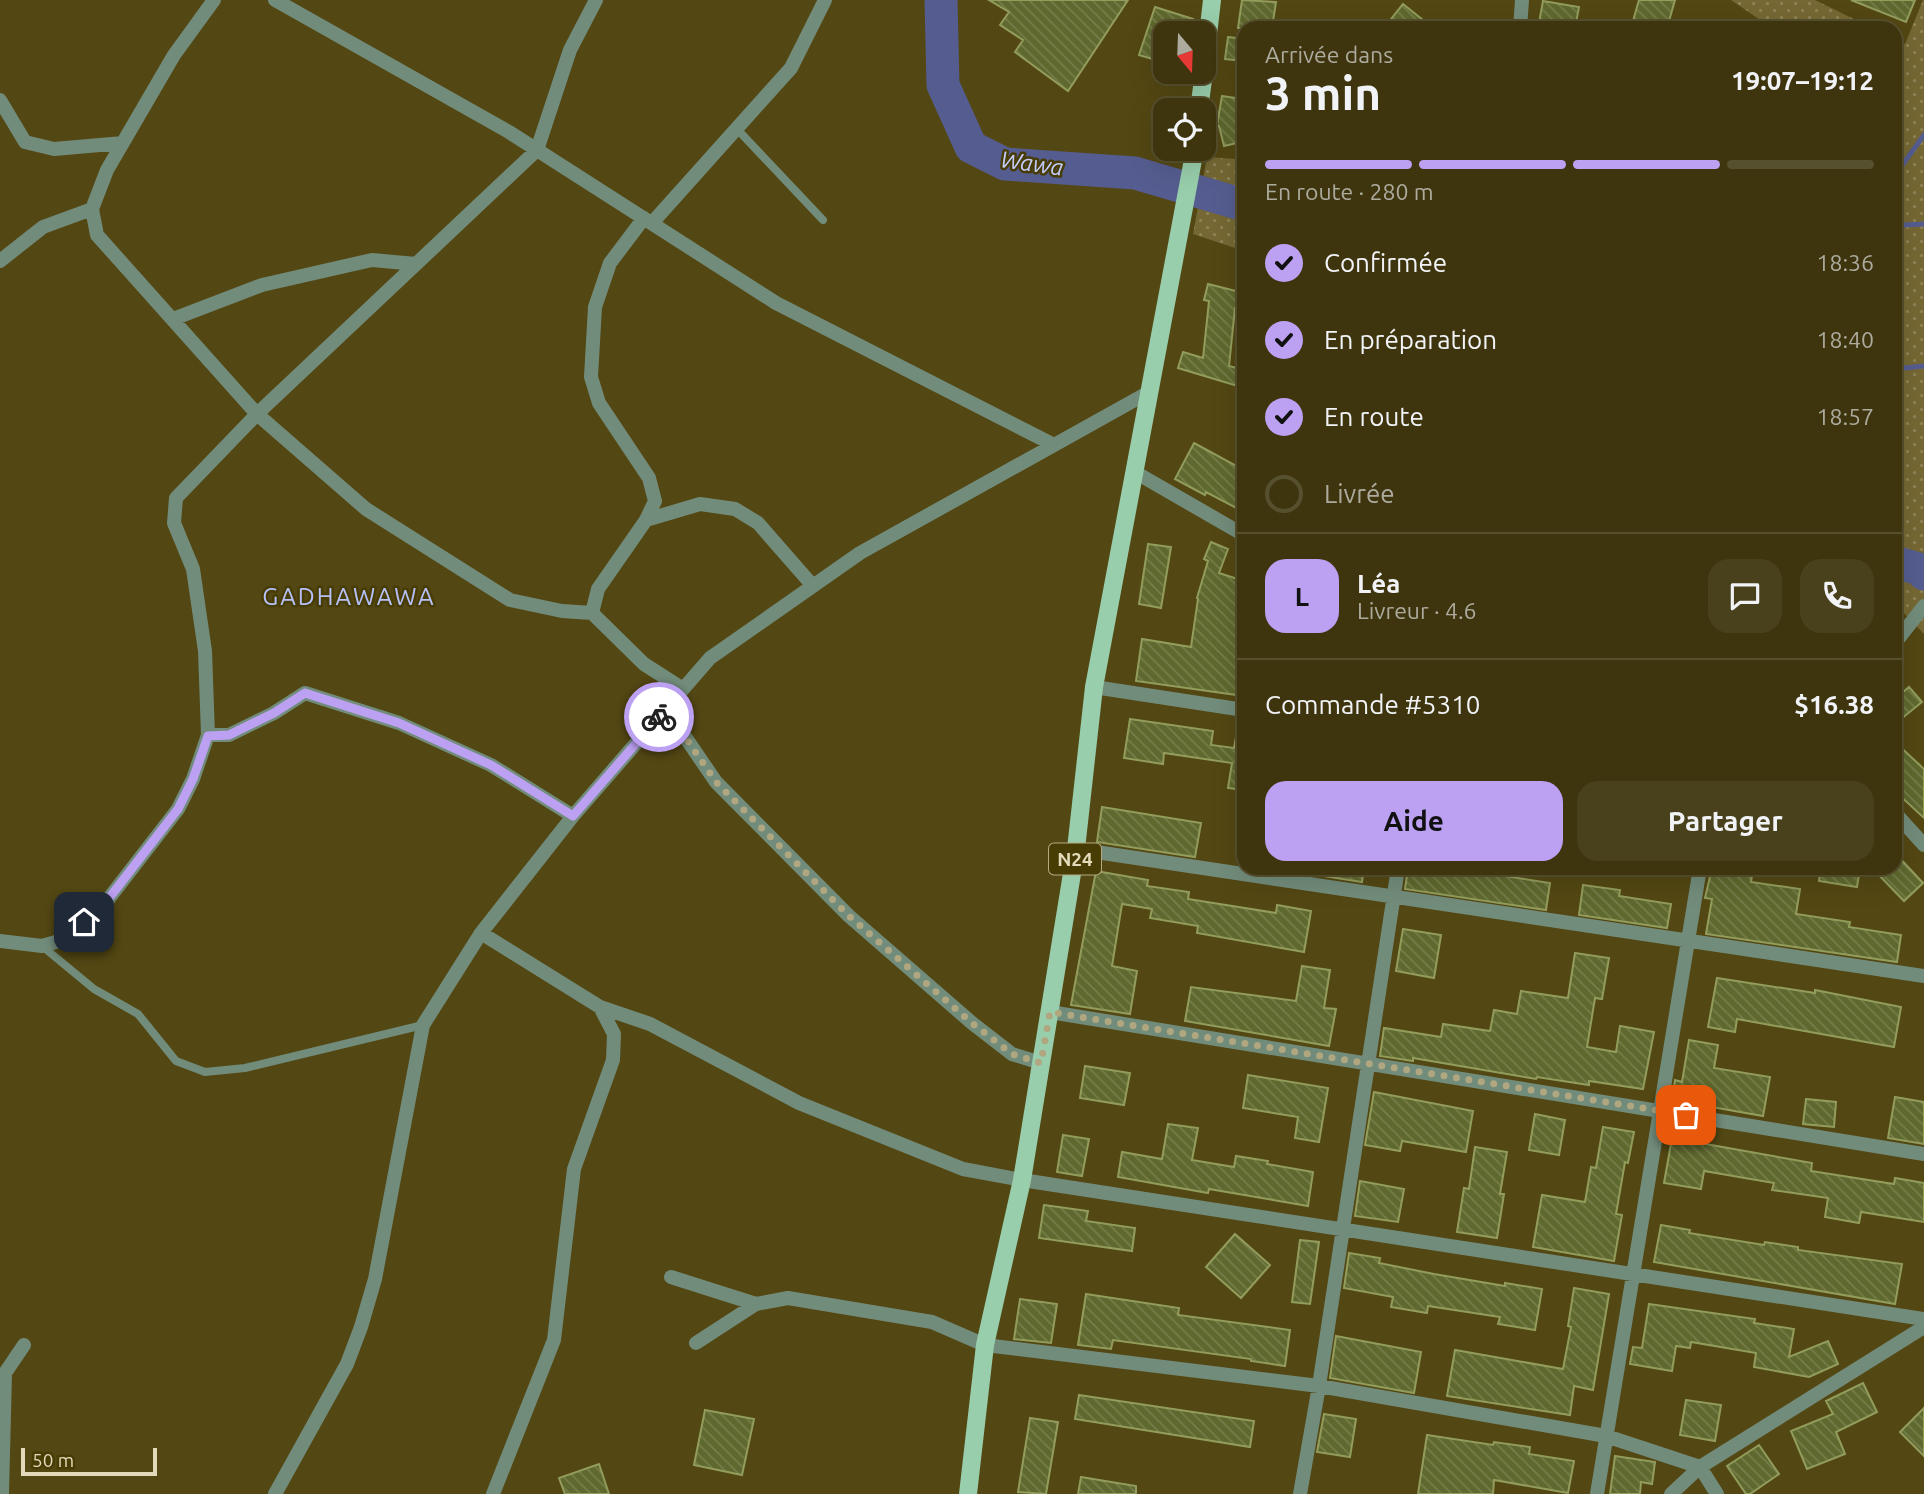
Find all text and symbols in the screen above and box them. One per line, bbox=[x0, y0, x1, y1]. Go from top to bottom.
north arrow bbox=[1153, 21, 1216, 84]
map controls bbox=[1153, 21, 1216, 161]
text: Arrivée dans bbox=[1265, 42, 1393, 67]
text: 19:07–19:12 bbox=[1731, 66, 1874, 95]
text: 3 min bbox=[1265, 67, 1381, 119]
button: locate bbox=[1153, 98, 1216, 161]
water label: Wawa bbox=[999, 146, 1065, 180]
text: En route · 280 m bbox=[1265, 179, 1434, 204]
icon: check bbox=[1265, 244, 1303, 282]
text: Confirmée bbox=[1324, 248, 1447, 277]
text: 18:36 bbox=[1816, 250, 1874, 275]
icon: check bbox=[1265, 321, 1303, 359]
text: En préparation bbox=[1324, 325, 1497, 354]
text: 18:40 bbox=[1816, 327, 1874, 352]
icon: check bbox=[1265, 398, 1303, 436]
text: En route bbox=[1324, 402, 1424, 431]
text: 18:57 bbox=[1816, 404, 1874, 429]
text: Livrée bbox=[1324, 479, 1395, 508]
button: chat bbox=[1708, 559, 1782, 633]
button: phone bbox=[1800, 559, 1874, 633]
text: Léa bbox=[1357, 569, 1400, 598]
text: L bbox=[1295, 582, 1309, 611]
district label: GADHAWAWA bbox=[262, 583, 436, 610]
text: Livreur · 4.6 bbox=[1357, 598, 1477, 623]
courier bbox=[624, 682, 694, 752]
text: Commande #5310 bbox=[1265, 690, 1481, 719]
text: $16.38 bbox=[1794, 690, 1874, 719]
icon: bike bbox=[640, 698, 678, 736]
button: Aide bbox=[1265, 781, 1563, 861]
button: Partager bbox=[1577, 781, 1874, 861]
road number: N24 bbox=[1049, 844, 1101, 874]
pin bbox=[54, 892, 114, 952]
icon: home bbox=[65, 903, 103, 941]
pin bbox=[1656, 1085, 1716, 1145]
icon: bag bbox=[1667, 1096, 1705, 1134]
scale bar bbox=[21, 1445, 158, 1477]
text: 50 m bbox=[32, 1449, 74, 1471]

